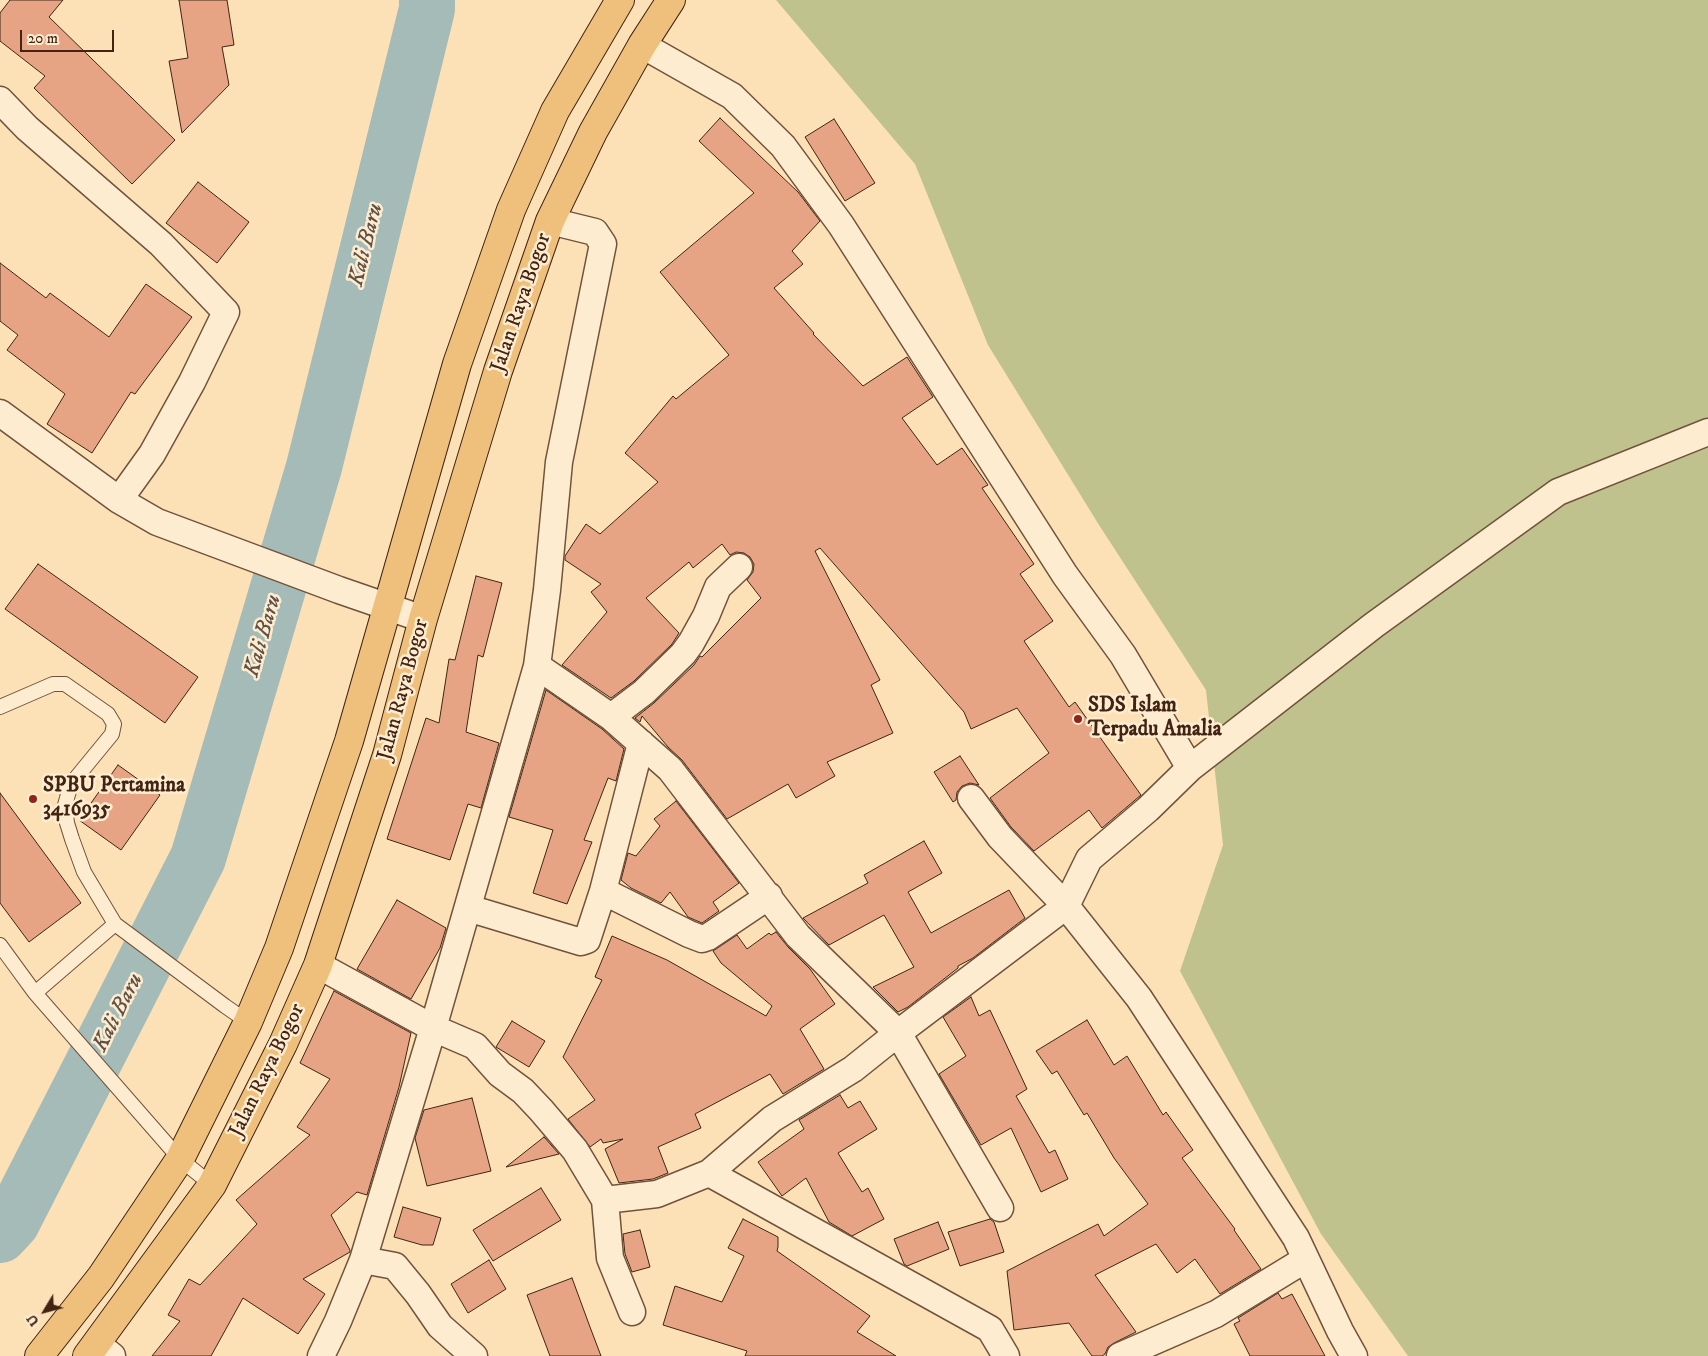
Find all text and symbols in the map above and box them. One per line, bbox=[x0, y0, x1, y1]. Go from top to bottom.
scale bar bbox=[22, 20, 116, 52]
text: 20 m bbox=[28, 29, 58, 48]
water label: Kali Baru bbox=[344, 201, 390, 289]
street label: Jalan Raya Bogor bbox=[486, 230, 558, 376]
water label: Kali Baru bbox=[240, 592, 288, 680]
street label: Jalan Raya Bogor bbox=[373, 617, 435, 763]
place label: SDS Islam Terpadu Amalia bbox=[1088, 694, 1222, 744]
marker: SDS Islam Terpadu Amalia bbox=[1072, 713, 1084, 725]
place label: SPBU Pertamina 3416935 bbox=[43, 774, 185, 824]
marker: SPBU Pertamina 3416935 bbox=[27, 793, 39, 805]
water label: Kali Baru bbox=[88, 969, 150, 1057]
street label: Jalan Raya Bogor bbox=[225, 1000, 311, 1142]
north arrow bbox=[20, 1286, 70, 1336]
text: U bbox=[23, 1310, 43, 1330]

